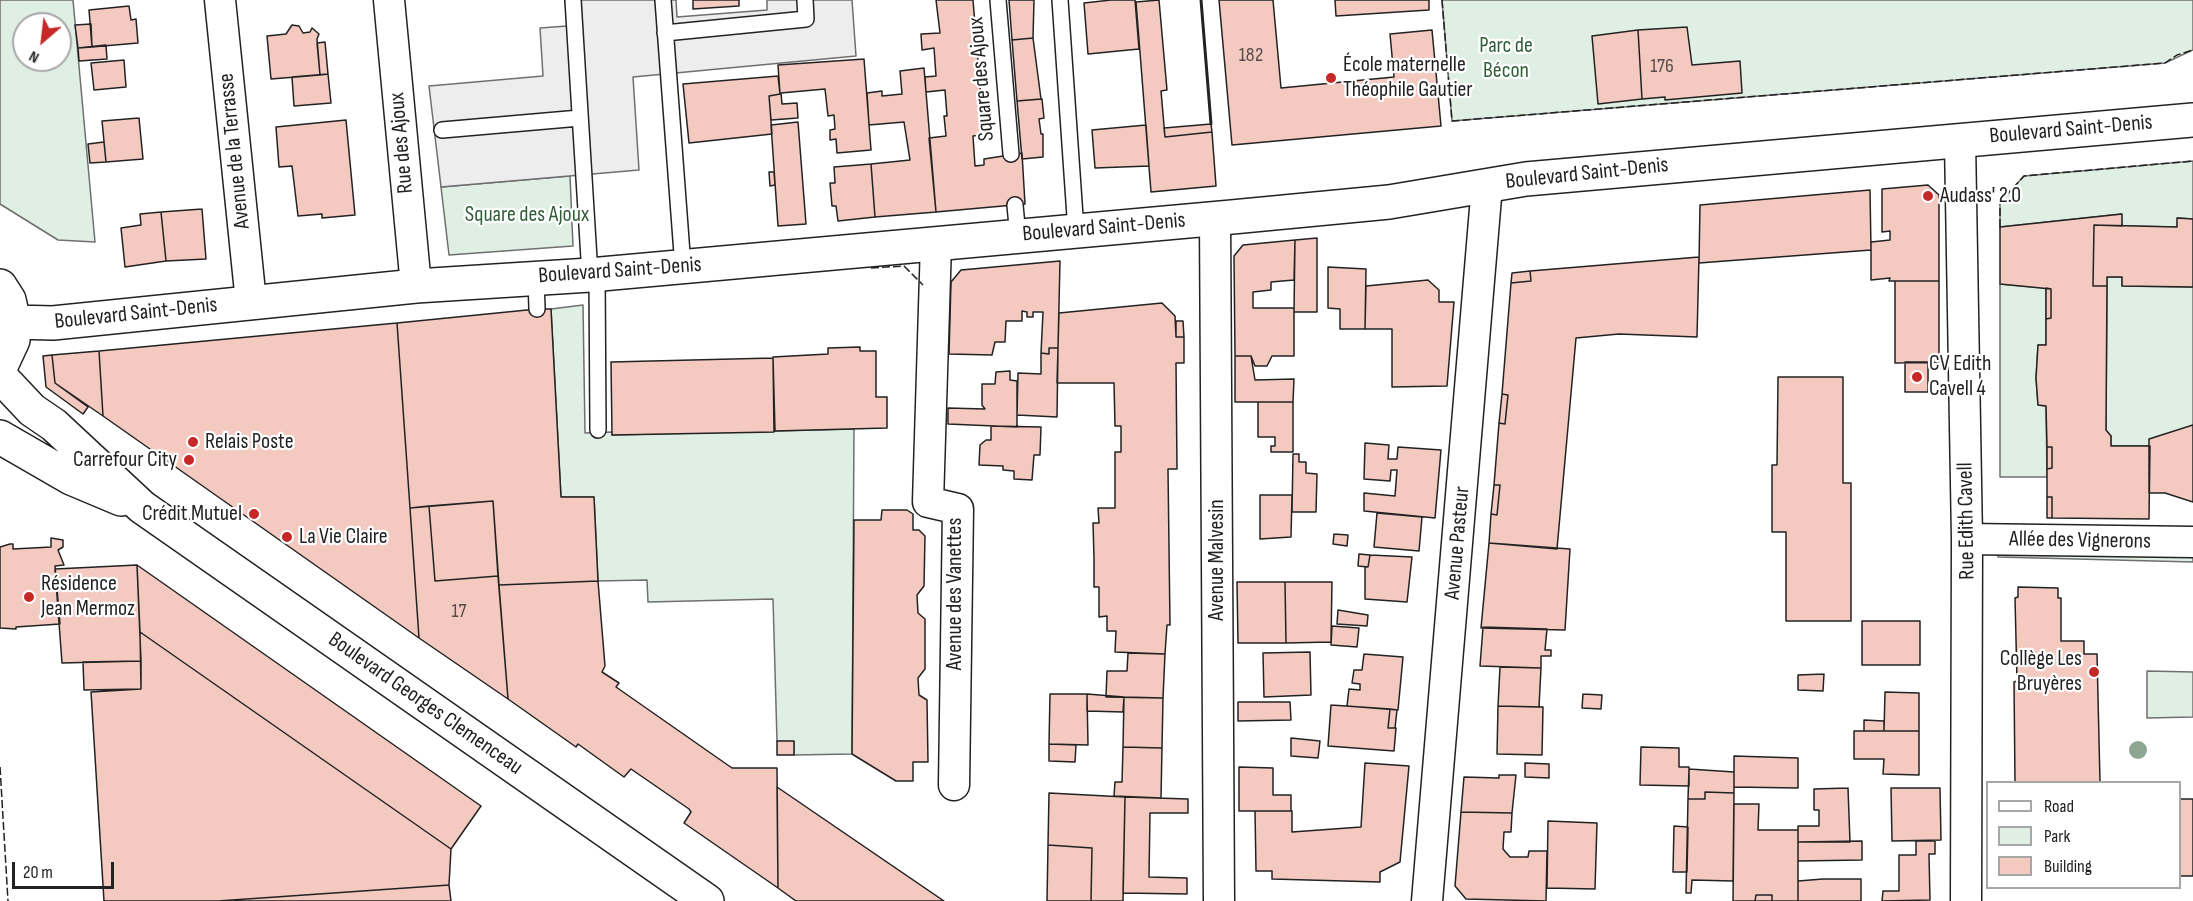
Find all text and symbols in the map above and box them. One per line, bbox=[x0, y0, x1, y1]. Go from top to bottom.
north arrow bbox=[12, 12, 72, 72]
street label: Square des Ajoux bbox=[963, 16, 1001, 142]
park label: Parc de Bécon bbox=[1479, 33, 1533, 84]
house number: 182 bbox=[1239, 44, 1263, 68]
text: N bbox=[26, 46, 42, 67]
place label: École maternelle Théophile Gautier bbox=[1343, 52, 1473, 104]
house number: 176 bbox=[1650, 55, 1674, 79]
marker: École maternelle Théophile Gautier bbox=[1324, 71, 1338, 85]
street label: Avenue de la Terrasse bbox=[214, 72, 256, 230]
street label: Rue des Ajoux bbox=[384, 91, 420, 195]
street label: Boulevard Saint-Denis bbox=[1988, 110, 2154, 150]
street label: Boulevard Saint-Denis bbox=[1504, 152, 1670, 196]
place label: Audass' 2.0 bbox=[1940, 183, 2021, 209]
marker: Audass' 2.0 bbox=[1921, 189, 1935, 203]
park label: Square des Ajoux bbox=[465, 202, 589, 228]
street label: Boulevard Saint-Denis bbox=[1021, 208, 1187, 248]
street label: Boulevard Saint-Denis bbox=[537, 252, 703, 290]
street label: Boulevard Saint-Denis bbox=[53, 292, 219, 336]
place label: CV Edith Cavell 4 bbox=[1929, 351, 1991, 402]
marker: CV Edith Cavell 4 bbox=[1910, 370, 1924, 384]
place label: Relais Poste bbox=[205, 429, 293, 455]
marker: Relais Poste bbox=[186, 435, 200, 449]
place label: Carrefour City bbox=[73, 447, 177, 473]
marker: Carrefour City bbox=[182, 453, 196, 467]
street label: Rue Edith Cavell bbox=[1953, 462, 1981, 580]
street label: Avenue Pasteur bbox=[1440, 485, 1476, 601]
street label: Avenue Malvesin bbox=[1204, 499, 1230, 621]
place label: Crédit Mutuel bbox=[142, 501, 242, 527]
marker: Crédit Mutuel bbox=[247, 507, 261, 521]
street label: Avenue des Vanettes bbox=[942, 518, 968, 670]
place label: La Vie Claire bbox=[299, 524, 388, 550]
street label: Allée des Vignerons bbox=[2009, 527, 2151, 555]
marker: La Vie Claire bbox=[280, 530, 294, 544]
place label: Résidence Jean Mermoz bbox=[41, 571, 135, 622]
marker: Résidence Jean Mermoz bbox=[22, 590, 36, 604]
house number: 17 bbox=[452, 600, 466, 624]
street label: Boulevard Georges Clemenceau bbox=[323, 627, 527, 781]
place label: Collège Les Bruyères bbox=[2000, 646, 2082, 698]
marker: Collège Les Bruyères bbox=[2087, 665, 2101, 679]
legend bbox=[1986, 781, 2181, 889]
text: Road bbox=[2044, 796, 2074, 817]
text: Park bbox=[2044, 826, 2070, 847]
scale bar bbox=[15, 850, 117, 888]
text: Building bbox=[2044, 856, 2092, 877]
text: 20 m bbox=[23, 862, 53, 883]

